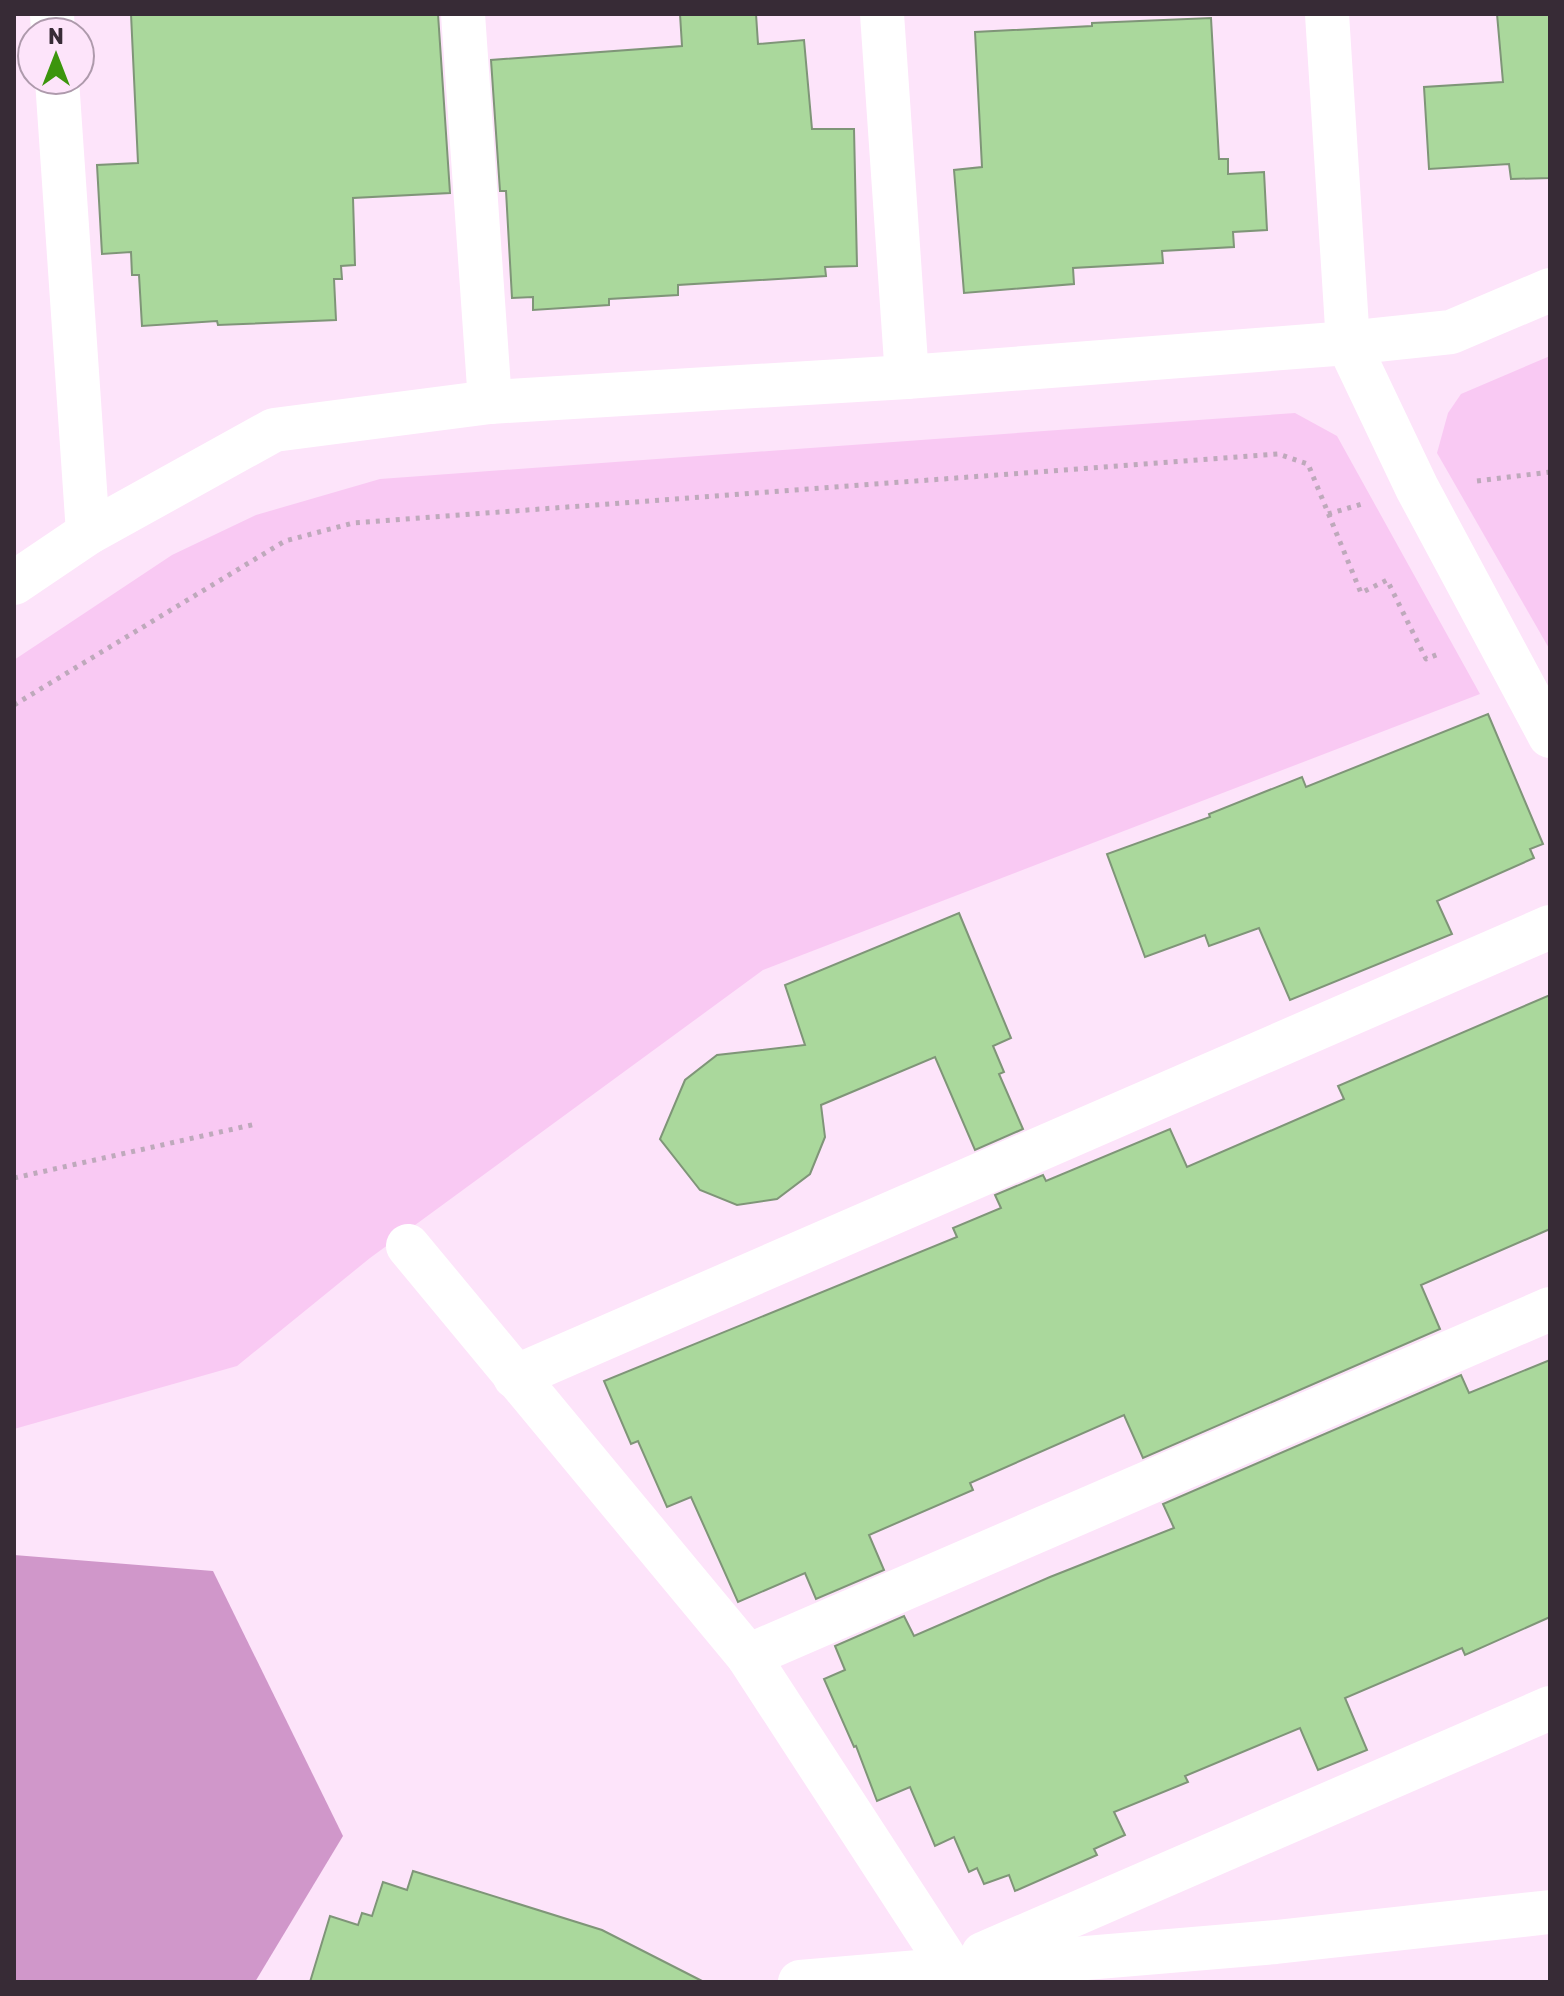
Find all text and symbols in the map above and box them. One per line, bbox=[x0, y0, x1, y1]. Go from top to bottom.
north arrow bbox=[16, 16, 96, 96]
text: N bbox=[48, 23, 64, 50]

